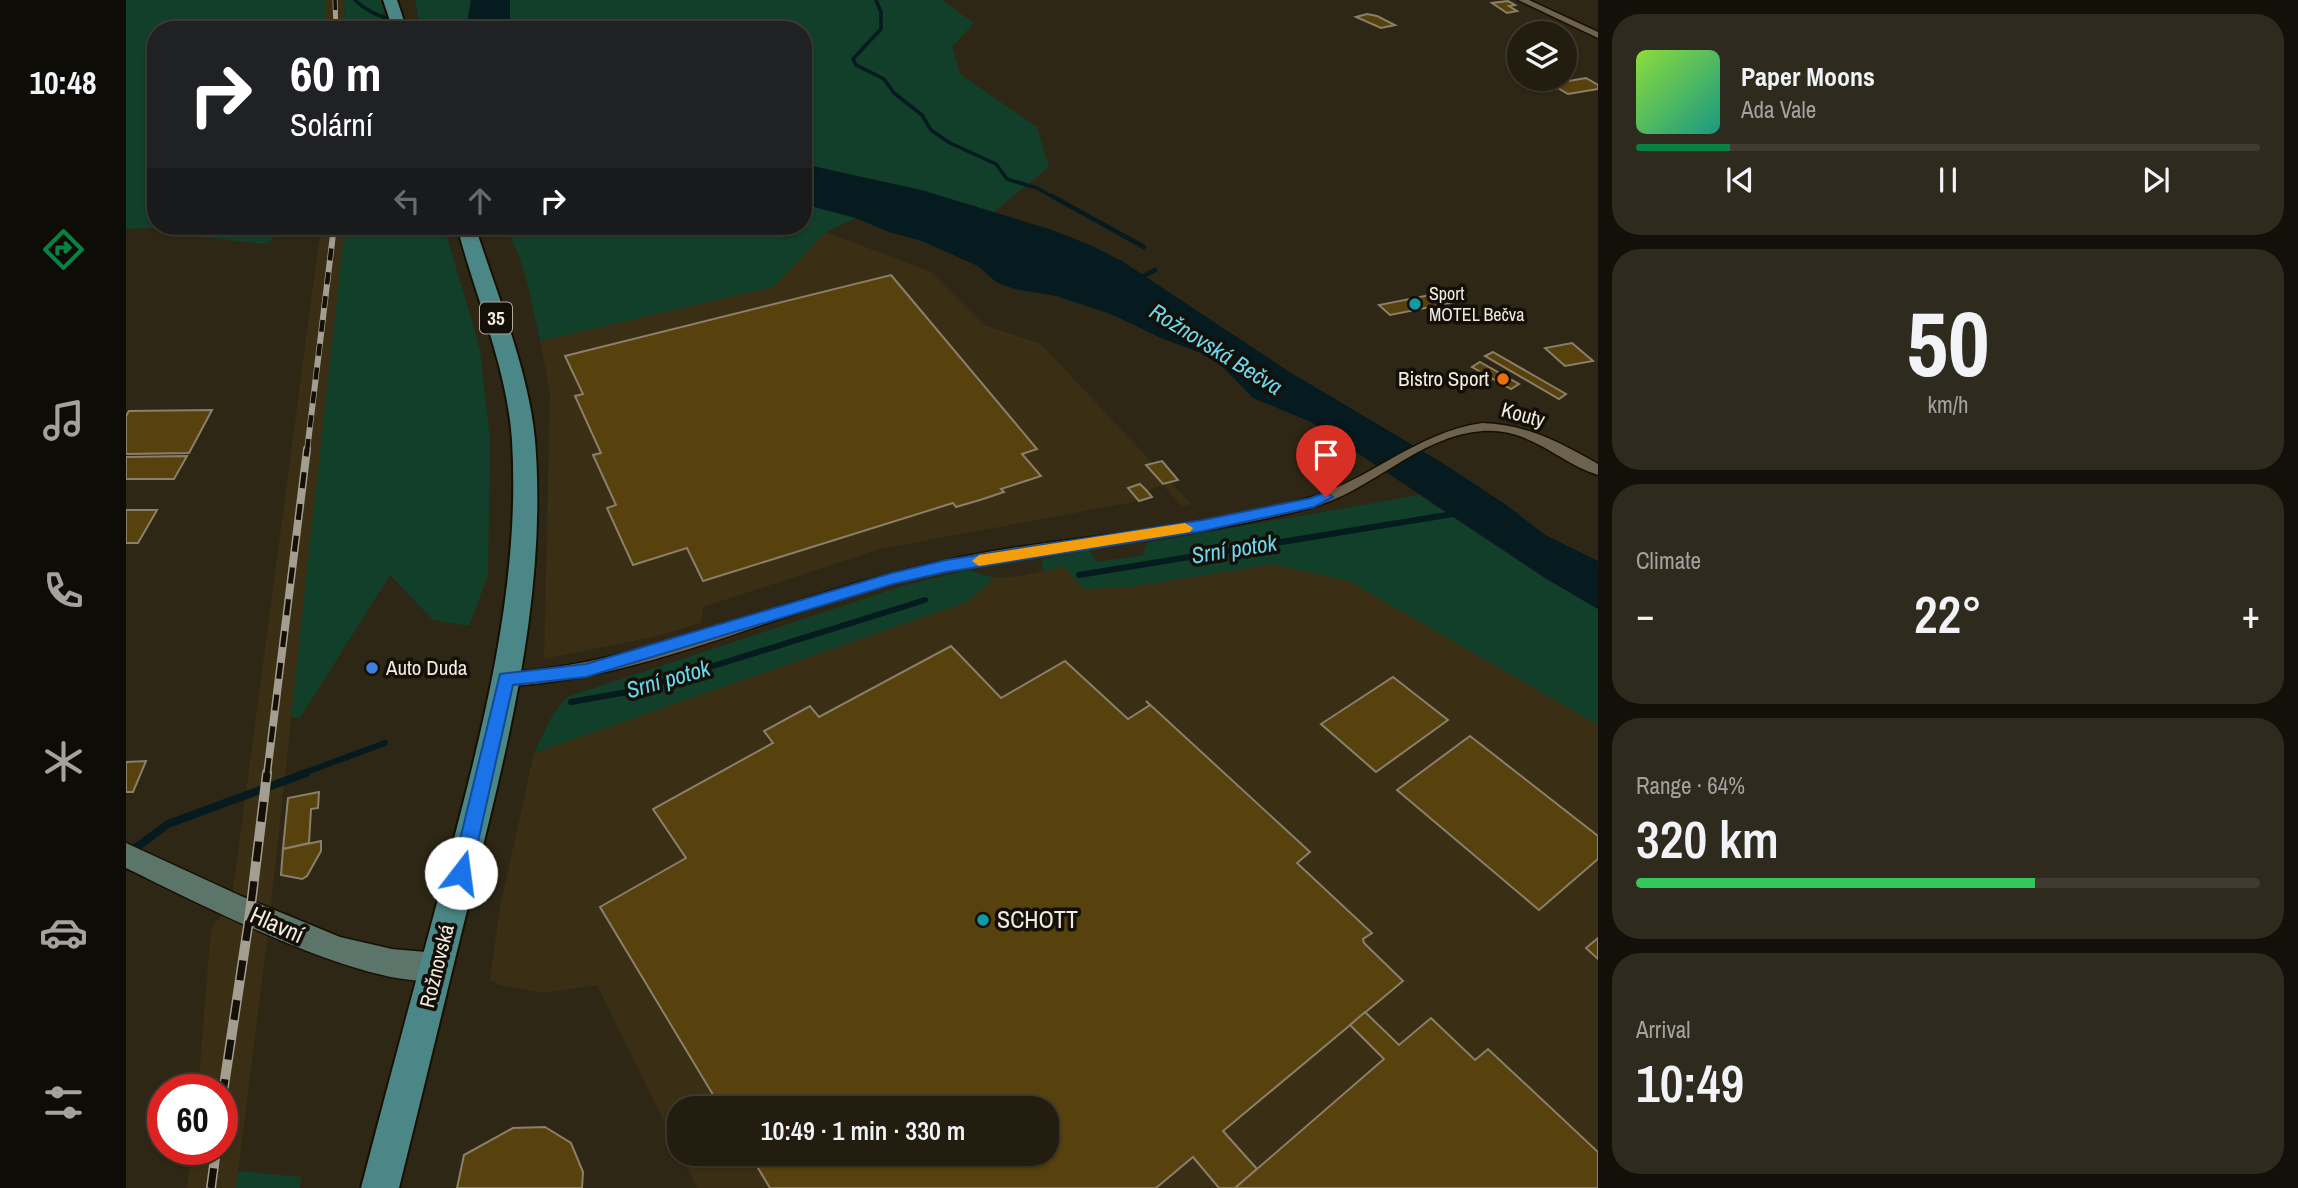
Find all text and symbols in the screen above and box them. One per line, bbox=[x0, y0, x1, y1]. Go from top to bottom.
map controls bbox=[1507, 21, 1577, 91]
button: layers bbox=[1507, 21, 1577, 91]
text: 60 m bbox=[290, 40, 382, 106]
icon: right bbox=[175, 49, 266, 140]
text: Paper Moons bbox=[1741, 59, 1875, 94]
text: 10:48 bbox=[29, 61, 97, 104]
text: Ada Vale bbox=[1741, 94, 1816, 125]
text: Solární bbox=[290, 103, 373, 146]
icon: previous bbox=[1721, 161, 1759, 199]
icon: pause bbox=[1929, 161, 1967, 199]
icon: next bbox=[2137, 161, 2175, 199]
icon: left bbox=[388, 182, 426, 220]
icon: ahead bbox=[461, 182, 499, 220]
icon: right bbox=[534, 182, 572, 220]
icon: directions bbox=[39, 225, 88, 274]
place label: Sport MOTEL Bečva bbox=[1429, 281, 1524, 327]
text: 50 bbox=[1907, 282, 1990, 404]
water label: Rožnovská Bečva bbox=[1144, 295, 1288, 402]
marker: Sport MOTEL Bečva bbox=[1407, 296, 1423, 312]
road number: 35 bbox=[480, 302, 512, 334]
place label: Bistro Sport bbox=[1398, 364, 1489, 393]
marker: Bistro Sport bbox=[1495, 371, 1511, 387]
text: km/h bbox=[1928, 389, 1968, 420]
street label: Kouty bbox=[1498, 395, 1549, 434]
icon: music bbox=[39, 396, 88, 445]
pin bbox=[1296, 425, 1356, 497]
icon: arrive bbox=[1307, 436, 1345, 474]
water label: Srní potok bbox=[1189, 526, 1280, 571]
text: Climate bbox=[1636, 545, 1701, 576]
icon: phone bbox=[39, 566, 88, 615]
text: 22° bbox=[1914, 579, 1982, 649]
text: − bbox=[1636, 589, 1654, 640]
text: + bbox=[2242, 589, 2260, 640]
water label: Srní potok bbox=[622, 651, 715, 705]
place label: Auto Duda bbox=[385, 653, 468, 682]
marker: Auto Duda bbox=[364, 660, 380, 676]
icon: climate bbox=[39, 737, 88, 786]
text: Range · 64% bbox=[1636, 770, 1745, 801]
text: 320 km bbox=[1636, 804, 1779, 874]
position arrow bbox=[424, 836, 498, 910]
street label: Hlavní bbox=[245, 898, 310, 950]
place label: SCHOTT bbox=[997, 903, 1078, 935]
icon: car bbox=[39, 908, 88, 957]
marker: SCHOTT bbox=[975, 912, 991, 928]
street label: Rožnovská bbox=[412, 921, 461, 1011]
text: Arrival bbox=[1636, 1014, 1691, 1045]
text: 10:49 bbox=[1636, 1048, 1744, 1118]
speed limit sign: 60 bbox=[147, 1074, 238, 1165]
icon: filters bbox=[39, 1078, 88, 1127]
text: 10:49 · 1 min · 330 m bbox=[761, 1113, 965, 1148]

